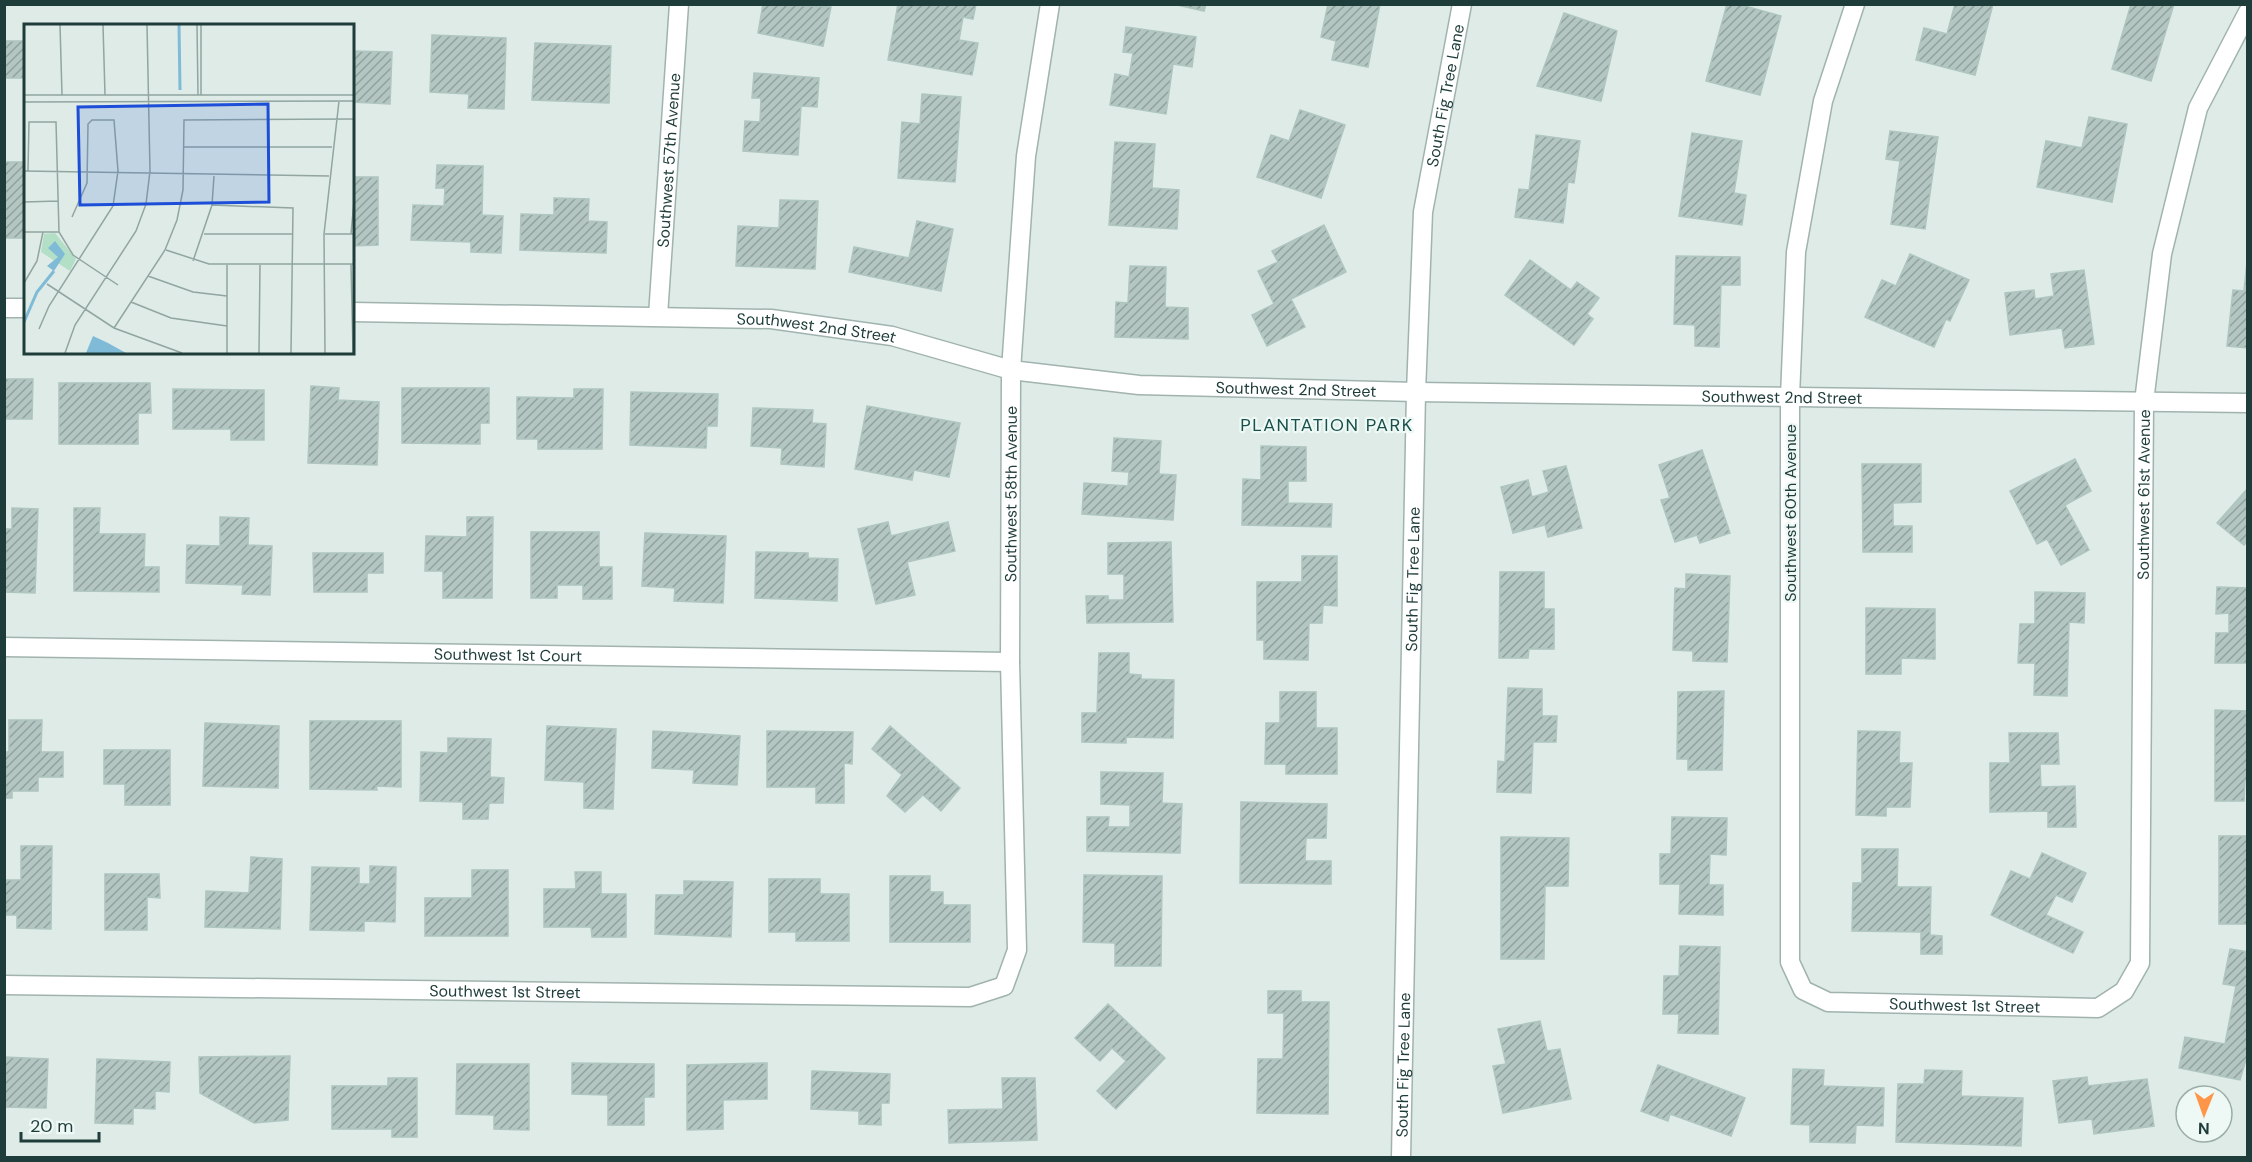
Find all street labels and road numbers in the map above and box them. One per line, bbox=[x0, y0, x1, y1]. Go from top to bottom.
street label: South Fig Tree Lane bbox=[1421, 22, 1469, 168]
street label: Southwest 57th Avenue bbox=[652, 72, 685, 248]
street label: Southwest 2nd Street bbox=[736, 308, 899, 347]
street label: Southwest 2nd Street bbox=[1215, 376, 1377, 401]
street label: Southwest 2nd Street bbox=[1701, 385, 1863, 408]
street label: Southwest 58th Avenue bbox=[1000, 406, 1021, 582]
street label: Southwest 61st Avenue bbox=[2132, 409, 2154, 580]
street label: Southwest 60th Avenue bbox=[1780, 424, 1801, 602]
street label: South Fig Tree Lane bbox=[1400, 506, 1424, 652]
street label: Southwest 1st Court bbox=[434, 643, 582, 666]
street label: Southwest 1st Street bbox=[429, 980, 581, 1003]
street label: South Fig Tree Lane bbox=[1391, 992, 1415, 1138]
street label: Southwest 1st Street bbox=[1889, 993, 2041, 1017]

